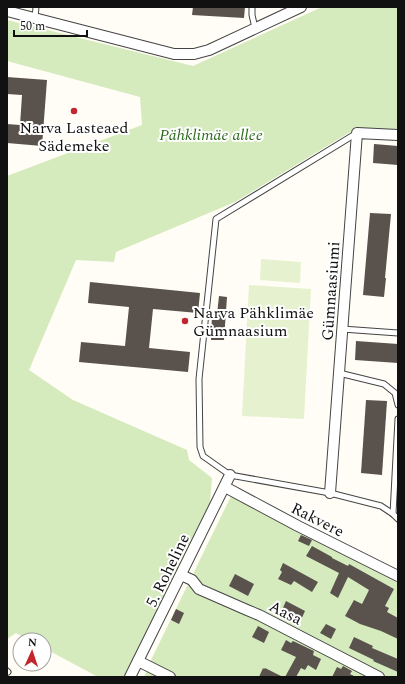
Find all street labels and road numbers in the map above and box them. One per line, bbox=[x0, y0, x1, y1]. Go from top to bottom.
street label: Gümnaasiumi bbox=[316, 241, 346, 342]
street label: Rakvere bbox=[287, 496, 348, 544]
street label: 5. Roheline bbox=[140, 530, 196, 611]
street label: Aasa bbox=[265, 594, 306, 631]

